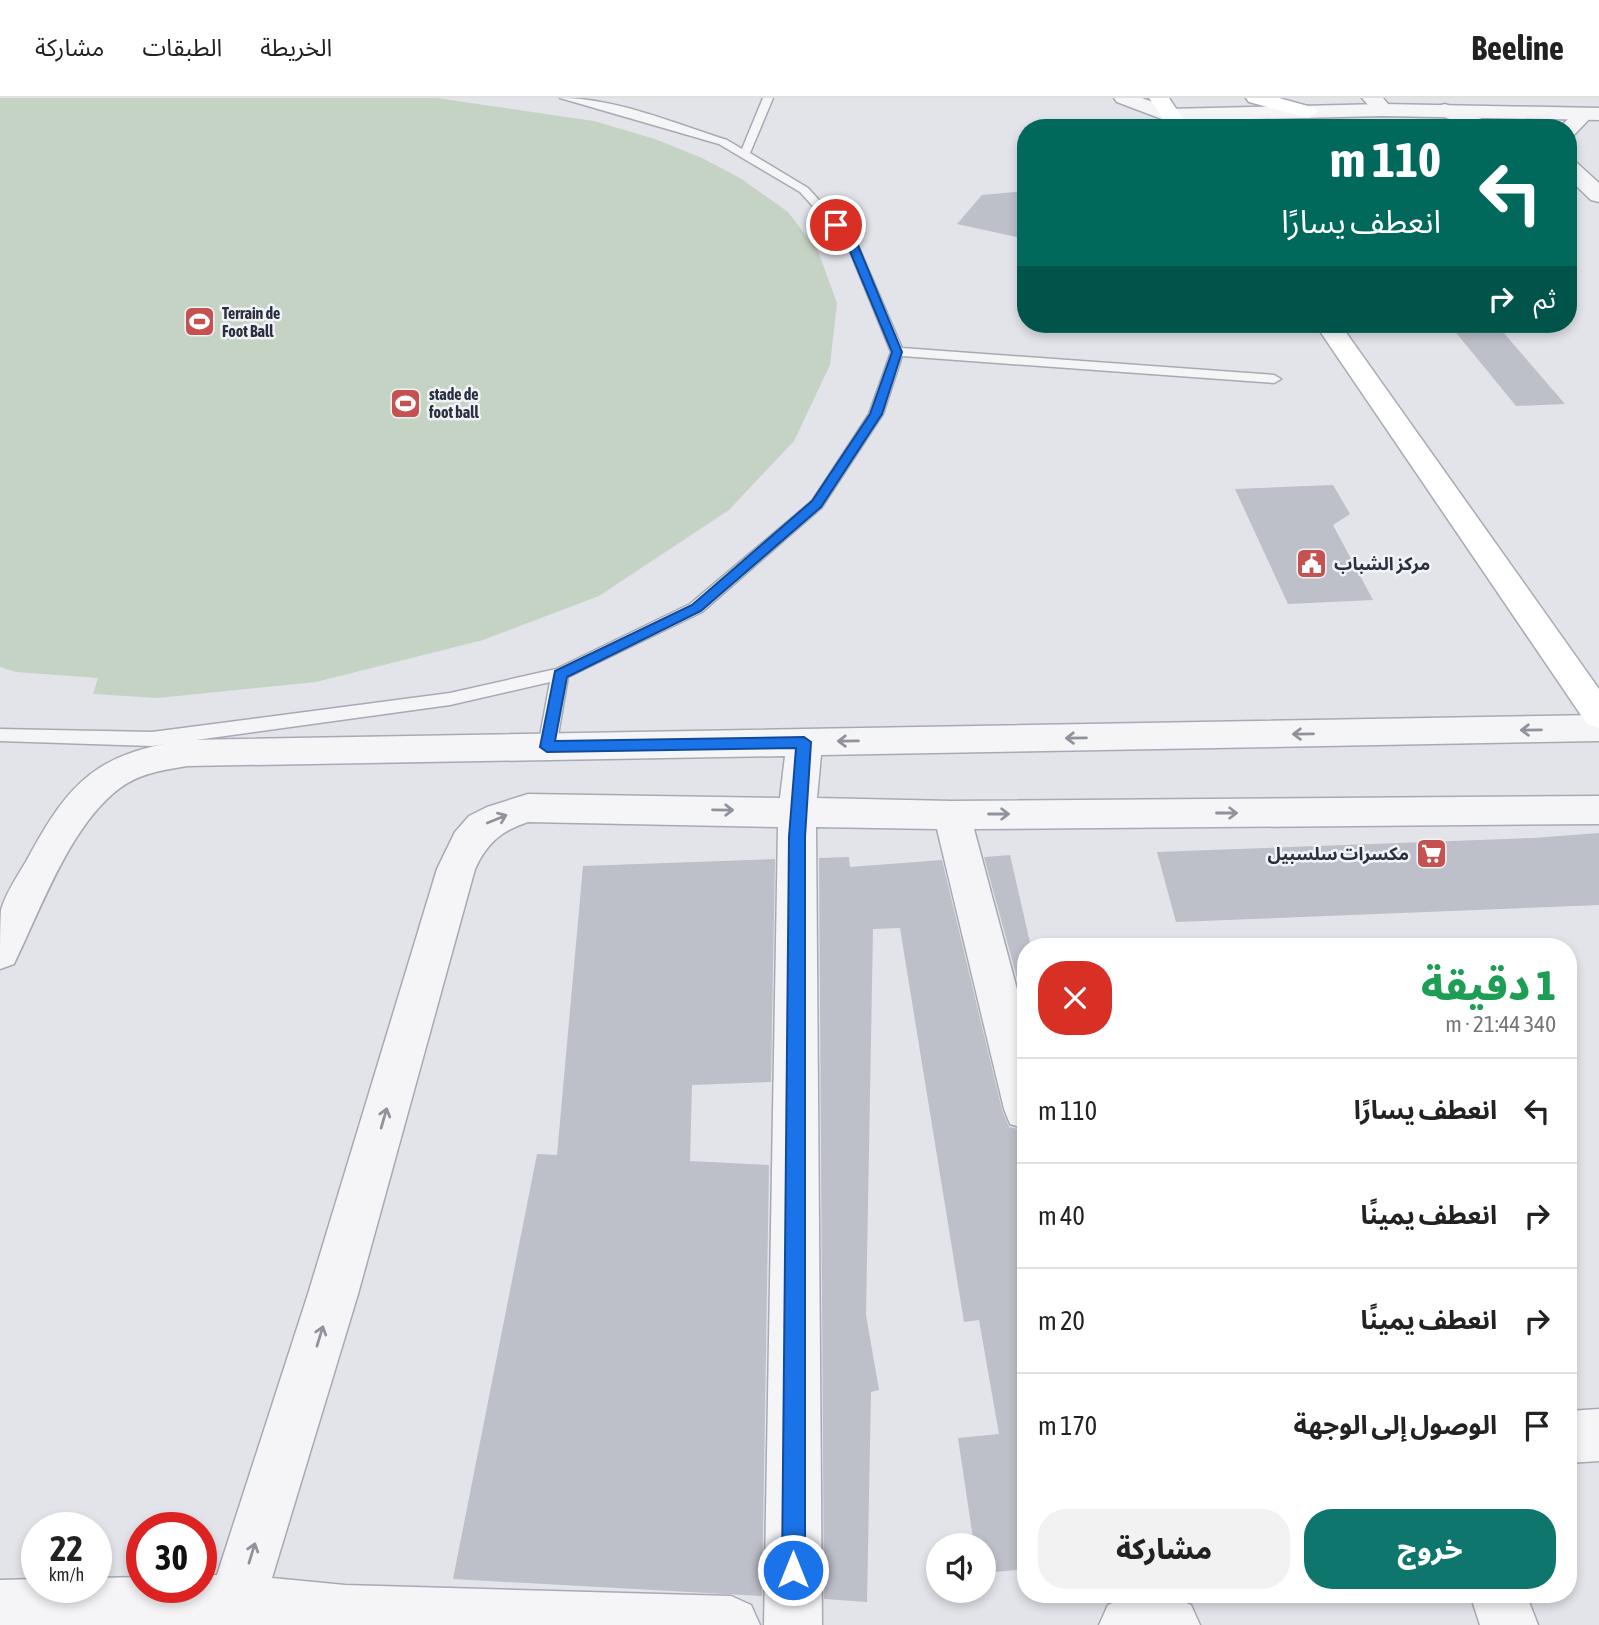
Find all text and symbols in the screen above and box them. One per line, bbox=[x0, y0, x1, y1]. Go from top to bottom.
text: Beeline bbox=[1471, 29, 1564, 67]
text: مشاركة bbox=[35, 34, 104, 61]
text: الطبقات bbox=[142, 34, 222, 61]
text: الخريطة bbox=[260, 34, 332, 61]
text: 110 m bbox=[1330, 131, 1441, 187]
icon: left bbox=[1465, 147, 1556, 238]
pin bbox=[806, 195, 866, 255]
text: انعطف يسارًا bbox=[1281, 203, 1441, 240]
icon: arrive bbox=[817, 206, 855, 244]
icon: right bbox=[1482, 280, 1520, 318]
text: ثم bbox=[1534, 284, 1556, 314]
place label: Terrain de Foot Ball bbox=[222, 304, 280, 340]
sports icon: Terrain de Foot Ball bbox=[182, 305, 216, 339]
place label: stade de foot ball bbox=[428, 385, 480, 421]
sports icon: stade de foot ball bbox=[389, 386, 423, 420]
public building icon: مركز الشباب bbox=[1294, 546, 1328, 580]
place label: مركز الشباب bbox=[1334, 553, 1430, 575]
one-way arrow bbox=[1520, 723, 1543, 736]
one-way arrow bbox=[1292, 727, 1315, 740]
one-way arrow bbox=[1065, 731, 1088, 744]
one-way arrow bbox=[837, 735, 860, 748]
one-way arrow bbox=[711, 803, 734, 817]
one-way arrow bbox=[1215, 806, 1238, 820]
one-way arrow bbox=[987, 808, 1010, 821]
one-way arrow bbox=[486, 812, 507, 825]
supermarket icon: مكسرات سلسبيل bbox=[1415, 836, 1449, 870]
place label: مكسرات سلسبيل bbox=[1267, 843, 1409, 865]
button: close bbox=[1038, 961, 1112, 1035]
text: 1 دقيقة bbox=[1421, 961, 1556, 1009]
text: 340 m · 21:44 bbox=[1445, 1011, 1556, 1037]
icon: left bbox=[1518, 1092, 1556, 1130]
text: انعطف يسارًا bbox=[1354, 1095, 1497, 1125]
text: 110 m bbox=[1038, 1096, 1097, 1126]
one-way arrow bbox=[378, 1107, 391, 1129]
icon: right bbox=[1518, 1197, 1556, 1235]
text: انعطف يمينًا bbox=[1360, 1200, 1497, 1230]
text: 40 m bbox=[1038, 1201, 1085, 1231]
icon: right bbox=[1518, 1302, 1556, 1340]
text: انعطف يمينًا bbox=[1360, 1305, 1497, 1335]
text: 20 m bbox=[1038, 1306, 1085, 1336]
one-way arrow bbox=[314, 1325, 327, 1347]
icon: arrive bbox=[1518, 1407, 1556, 1445]
text: الوصول إلى الوجهة bbox=[1294, 1410, 1497, 1440]
text: 170 m bbox=[1038, 1411, 1097, 1441]
button: مشاركة bbox=[1038, 1509, 1290, 1589]
button: خروج bbox=[1304, 1509, 1556, 1589]
speed limit sign: 30 bbox=[126, 1512, 217, 1603]
text: 22 bbox=[50, 1528, 83, 1568]
position arrow bbox=[756, 1533, 830, 1607]
map controls bbox=[926, 1533, 996, 1603]
button: sound bbox=[926, 1533, 996, 1603]
one-way arrow bbox=[246, 1542, 259, 1564]
text: km/h bbox=[49, 1564, 84, 1585]

